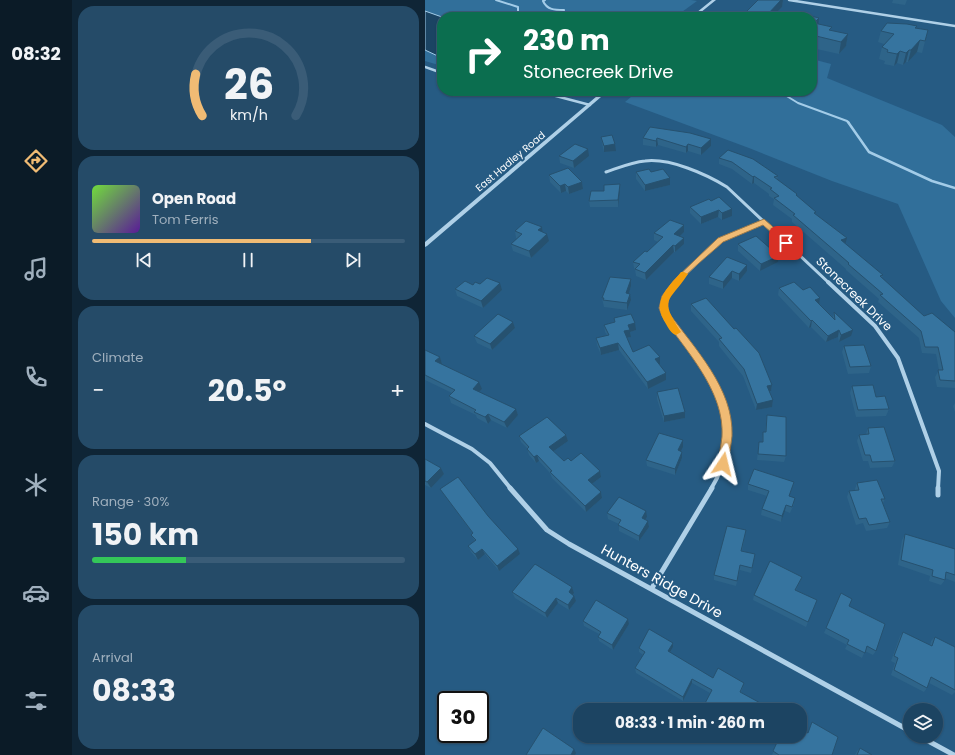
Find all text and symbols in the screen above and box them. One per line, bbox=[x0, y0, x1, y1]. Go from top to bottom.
text: 230 m bbox=[523, 21, 610, 60]
icon: right bbox=[457, 28, 509, 80]
text: 08:32 bbox=[11, 41, 61, 66]
text: 26 bbox=[223, 55, 274, 114]
text: Stonecreek Drive bbox=[523, 59, 673, 84]
text: km/h bbox=[229, 104, 268, 124]
street label: East Hadley Road bbox=[472, 128, 548, 195]
icon: directions bbox=[22, 147, 50, 175]
text: Open Road bbox=[152, 188, 236, 209]
text: Tom Ferris bbox=[152, 210, 219, 229]
pin bbox=[769, 226, 803, 260]
icon: arrive bbox=[775, 232, 797, 254]
icon: previous bbox=[133, 249, 155, 271]
icon: pause bbox=[237, 249, 259, 271]
icon: next bbox=[342, 249, 364, 271]
street label: Stonecreek Drive bbox=[812, 253, 896, 335]
icon: music bbox=[22, 255, 50, 283]
text: Climate bbox=[92, 348, 143, 367]
icon: phone bbox=[22, 363, 50, 391]
text: 20.5° bbox=[208, 369, 286, 412]
text: − bbox=[92, 375, 104, 406]
text: + bbox=[390, 375, 405, 406]
position arrow bbox=[702, 443, 744, 485]
icon: climate bbox=[22, 471, 50, 499]
text: Range · 30% bbox=[92, 492, 169, 511]
text: 150 km bbox=[92, 513, 199, 556]
street label: Hunters Ridge Drive bbox=[598, 539, 727, 623]
icon: car bbox=[22, 579, 50, 607]
text: Arrival bbox=[92, 648, 133, 667]
text: 08:33 bbox=[92, 669, 176, 712]
icon: filters bbox=[22, 687, 50, 715]
speed limit sign: 30 bbox=[437, 691, 489, 743]
map controls bbox=[903, 703, 943, 743]
button: layers bbox=[903, 703, 943, 743]
text: 08:33 · 1 min · 260 m bbox=[615, 712, 765, 733]

